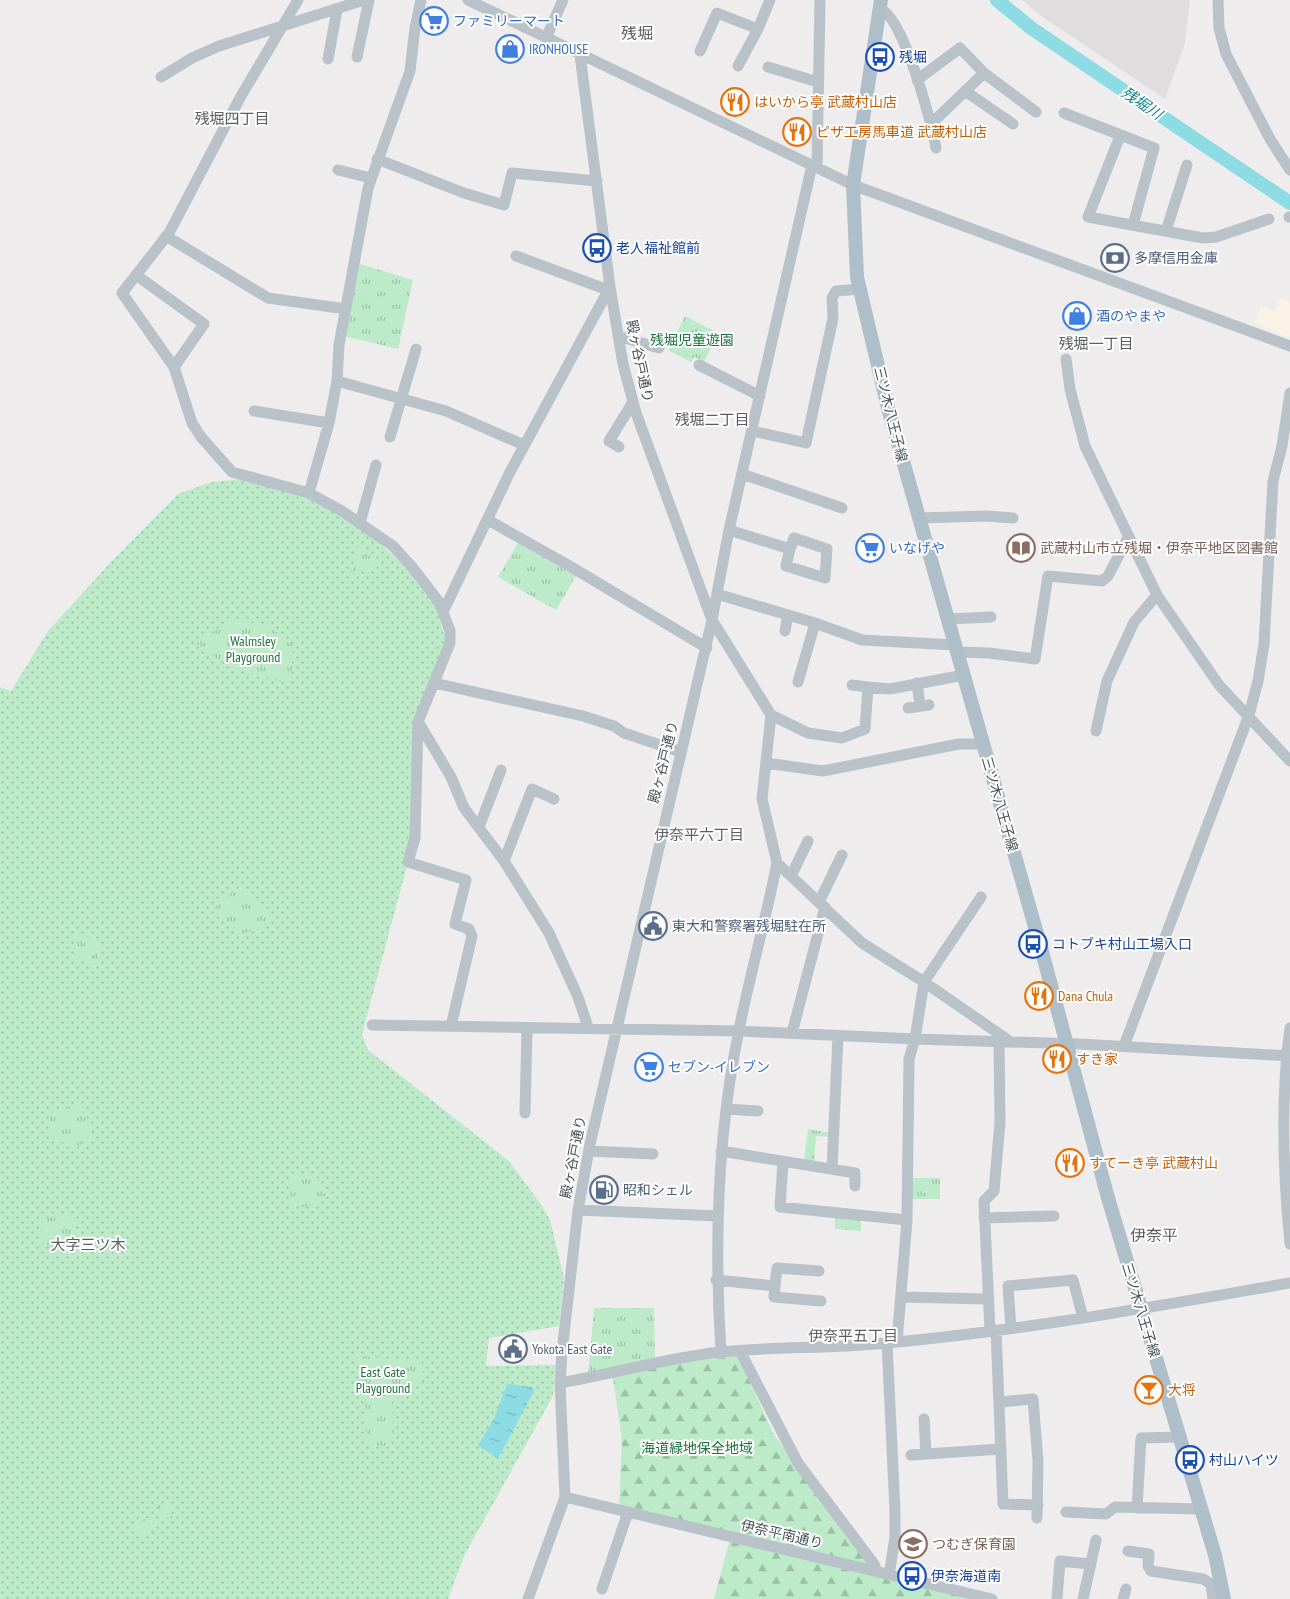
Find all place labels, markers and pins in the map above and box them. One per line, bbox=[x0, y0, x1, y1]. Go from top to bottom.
supermarket icon: ファミリーマート bbox=[419, 6, 449, 36]
place label: ファミリーマート bbox=[453, 12, 565, 30]
shop icon: IRONHOUSE bbox=[495, 34, 525, 64]
place label: IRONHOUSE bbox=[529, 40, 588, 58]
bus stop icon: 残堀 bbox=[865, 42, 895, 72]
place label: 残堀 bbox=[899, 48, 927, 66]
restaurant icon: はいから亭 武蔵村山店 bbox=[720, 87, 750, 117]
place label: はいから亭 武蔵村山店 bbox=[754, 93, 897, 111]
restaurant icon: ピザ工房馬車道 武蔵村山店 bbox=[782, 117, 812, 147]
place label: ピザ工房馬車道 武蔵村山店 bbox=[816, 123, 987, 141]
bus stop icon: 老人福祉館前 bbox=[582, 233, 612, 263]
place label: 老人福祉館前 bbox=[616, 239, 700, 257]
bank icon: 多摩信用金庫 bbox=[1100, 243, 1130, 273]
place label: 多摩信用金庫 bbox=[1134, 249, 1218, 267]
shop icon: 酒のやまや bbox=[1062, 301, 1092, 331]
place label: 酒のやまや bbox=[1096, 307, 1166, 325]
supermarket icon: いなげや bbox=[855, 533, 885, 563]
library icon: 武蔵村山市立残堀・伊奈平地区図書館 bbox=[1006, 533, 1036, 563]
place label: いなげや bbox=[889, 539, 945, 557]
place label: 武蔵村山市立残堀・伊奈平地区図書館 bbox=[1040, 539, 1278, 557]
public building icon: 東大和警察署残堀駐在所 bbox=[638, 911, 668, 941]
place label: 東大和警察署残堀駐在所 bbox=[672, 917, 826, 935]
bus stop icon: コトブキ村山工場入口 bbox=[1018, 929, 1048, 959]
place label: コトブキ村山工場入口 bbox=[1052, 935, 1192, 953]
restaurant icon: Dana Chula bbox=[1024, 981, 1054, 1011]
place label: Dana Chula bbox=[1058, 987, 1113, 1005]
restaurant icon: すき家 bbox=[1042, 1044, 1072, 1074]
place label: すき家 bbox=[1076, 1050, 1118, 1068]
supermarket icon: セブン-イレブン bbox=[634, 1052, 664, 1082]
place label: セブン-イレブン bbox=[668, 1058, 770, 1076]
restaurant icon: すてーき亭 武蔵村山 bbox=[1055, 1148, 1085, 1178]
place label: すてーき亭 武蔵村山 bbox=[1089, 1154, 1218, 1172]
fuel station icon: 昭和シェル bbox=[589, 1175, 619, 1205]
place label: 昭和シェル bbox=[623, 1181, 693, 1199]
public building icon: Yokota East Gate bbox=[498, 1334, 528, 1364]
place label: Yokota East Gate bbox=[532, 1340, 613, 1358]
bar icon: 大将 bbox=[1134, 1375, 1164, 1405]
place label: 大将 bbox=[1168, 1381, 1196, 1399]
bus stop icon: 村山ハイツ bbox=[1175, 1445, 1205, 1475]
place label: 村山ハイツ bbox=[1209, 1451, 1279, 1469]
school or university icon: つむぎ保育園 bbox=[898, 1529, 928, 1559]
place label: つむぎ保育園 bbox=[932, 1535, 1016, 1553]
bus stop icon: 伊奈海道南 bbox=[897, 1561, 927, 1591]
place label: 伊奈海道南 bbox=[931, 1567, 1001, 1585]

